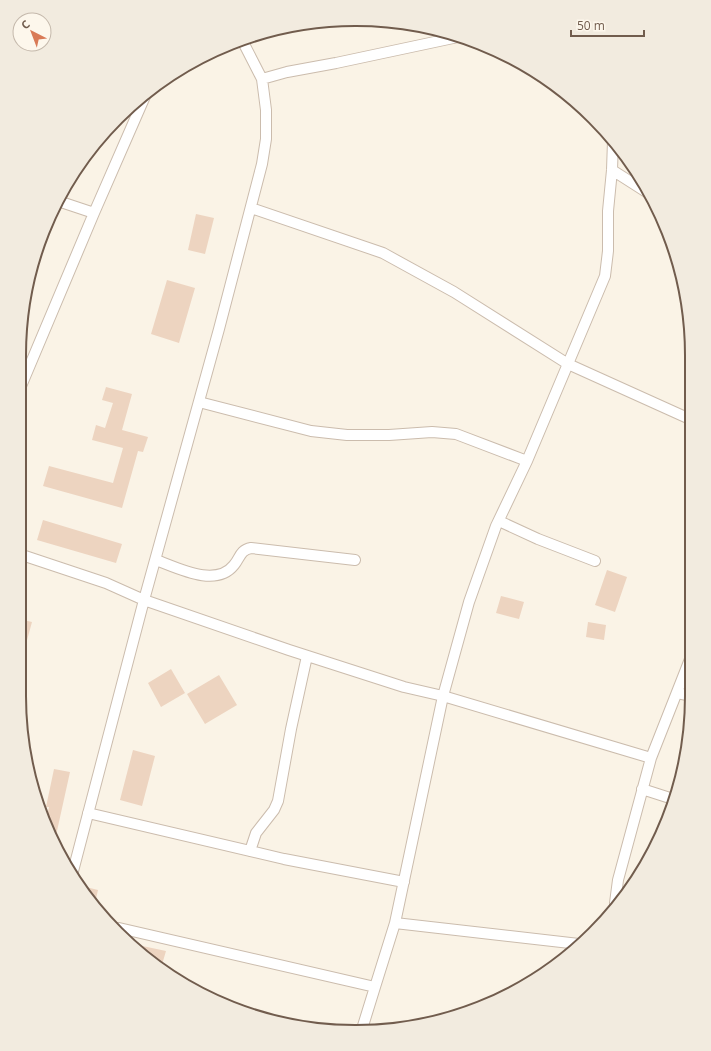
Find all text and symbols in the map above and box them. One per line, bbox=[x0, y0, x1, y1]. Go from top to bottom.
north arrow bbox=[12, 12, 52, 52]
scale bar bbox=[571, 12, 644, 38]
text: С bbox=[17, 16, 33, 32]
text: 50 m bbox=[577, 17, 605, 34]

